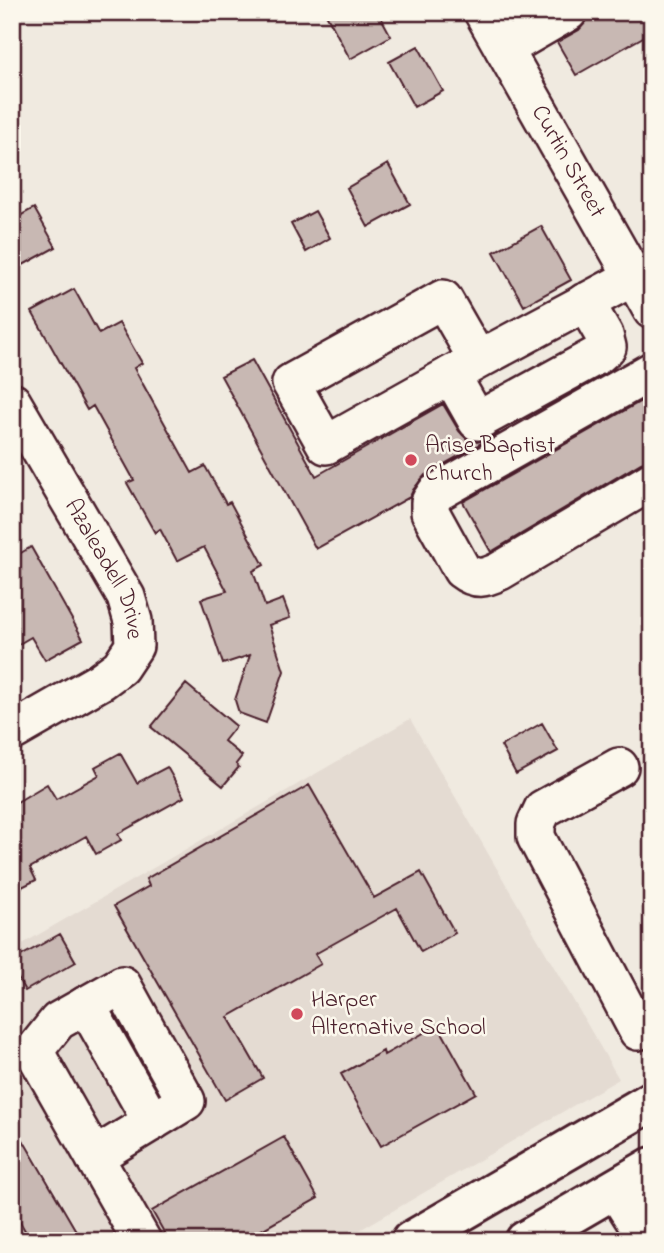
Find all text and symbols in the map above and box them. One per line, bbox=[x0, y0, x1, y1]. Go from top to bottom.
street label: Curtin Street bbox=[522, 99, 614, 225]
place label: Arise Baptist Church bbox=[425, 429, 555, 492]
marker: Arise Baptist Church bbox=[403, 452, 419, 468]
street label: Azaleadell Drive bbox=[55, 492, 151, 640]
place label: Harper Alternative School bbox=[311, 983, 486, 1046]
marker: Harper Alternative School bbox=[289, 1006, 305, 1022]

